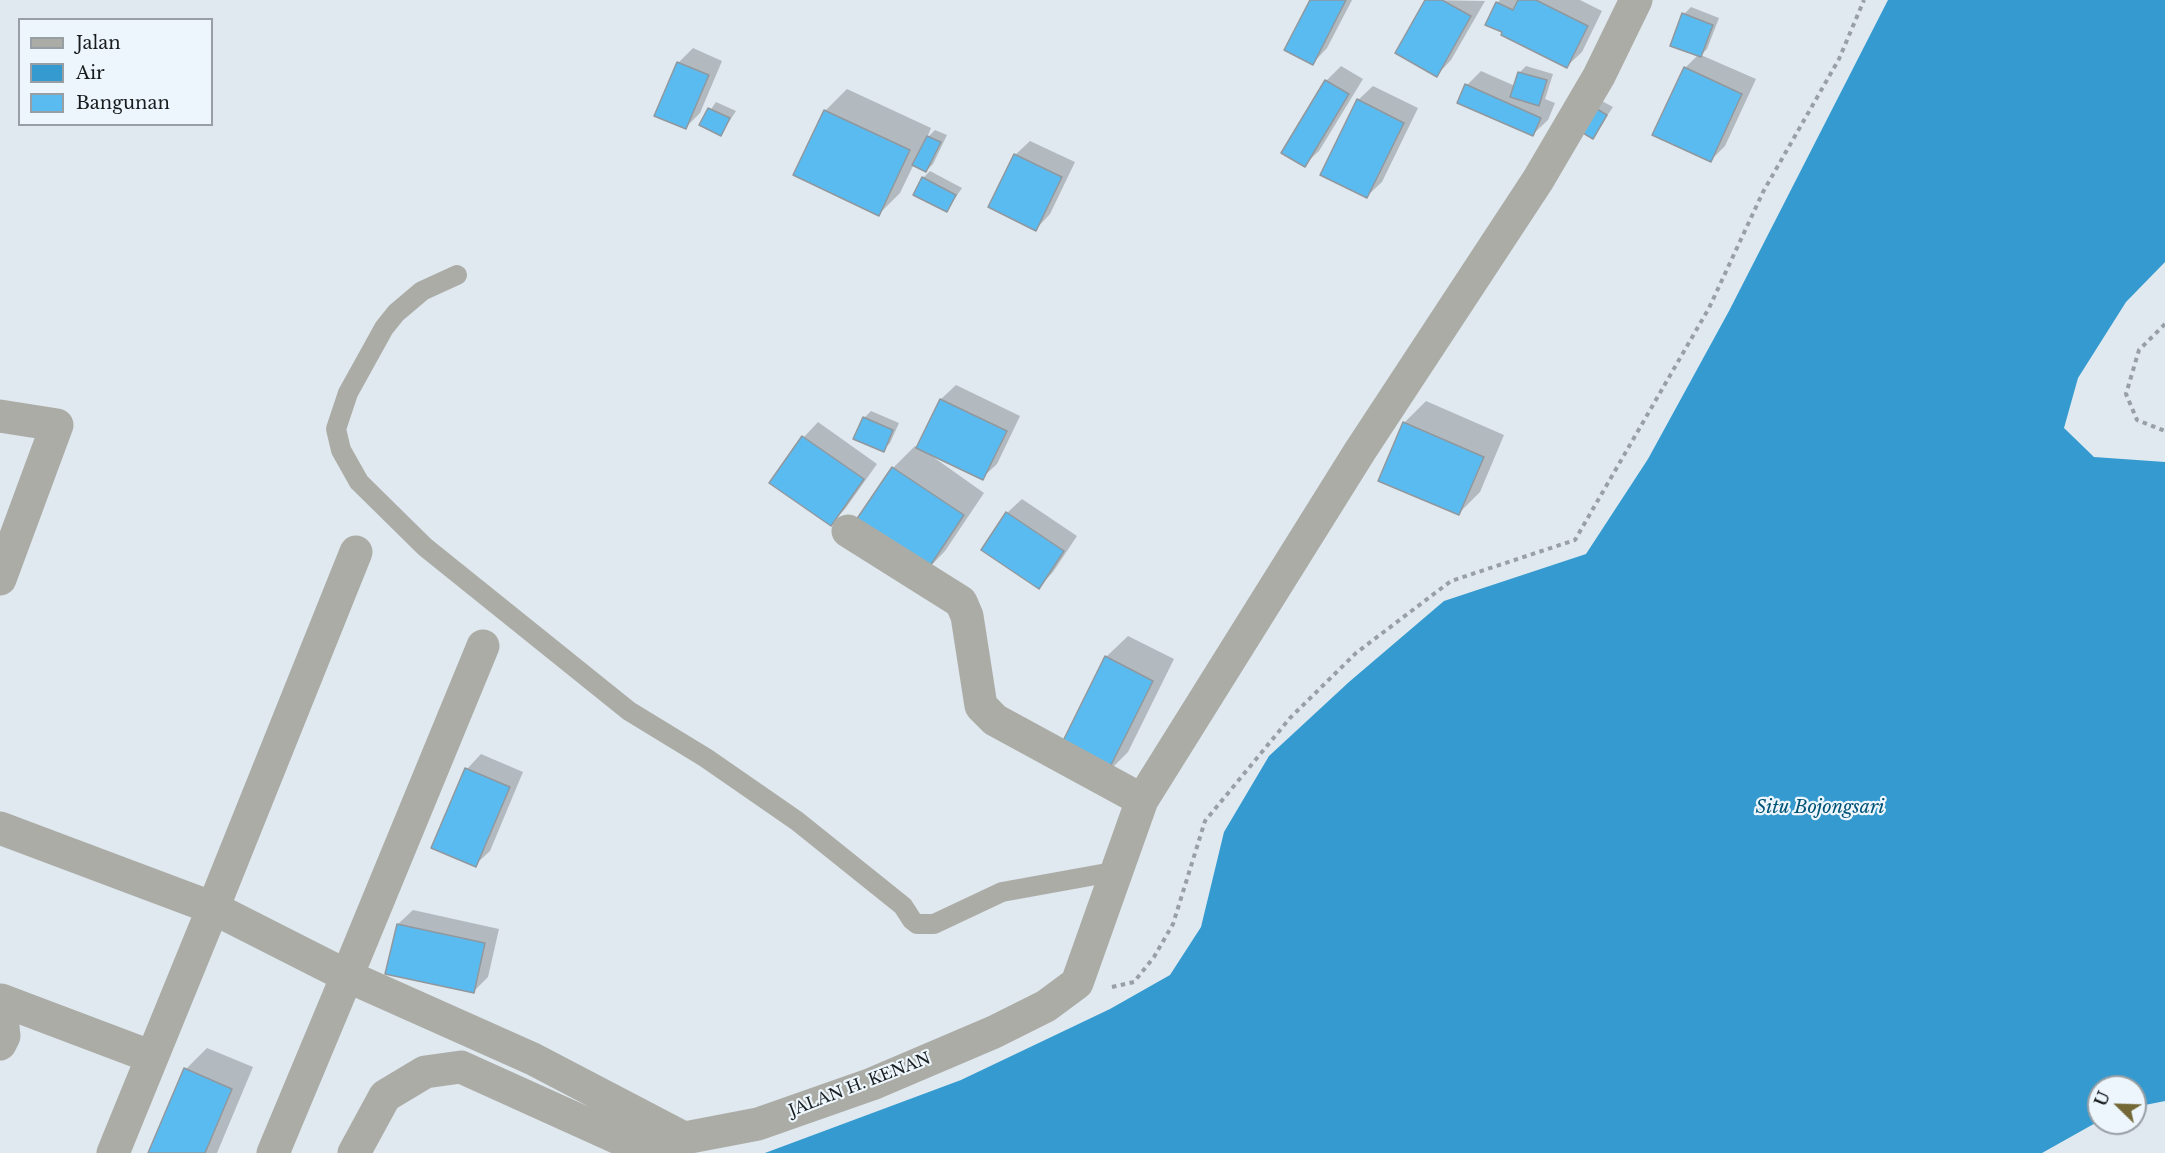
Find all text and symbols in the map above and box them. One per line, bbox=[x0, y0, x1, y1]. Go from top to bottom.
legend bbox=[18, 18, 213, 126]
text: Jalan bbox=[76, 32, 121, 54]
text: Air bbox=[76, 62, 105, 84]
text: Bangunan bbox=[76, 92, 170, 114]
water label: Situ Bojongsari bbox=[1756, 797, 1884, 819]
street label: JALAN H. KENAN bbox=[786, 1049, 934, 1121]
north arrow bbox=[2087, 1075, 2147, 1135]
text: U bbox=[2090, 1088, 2114, 1109]

